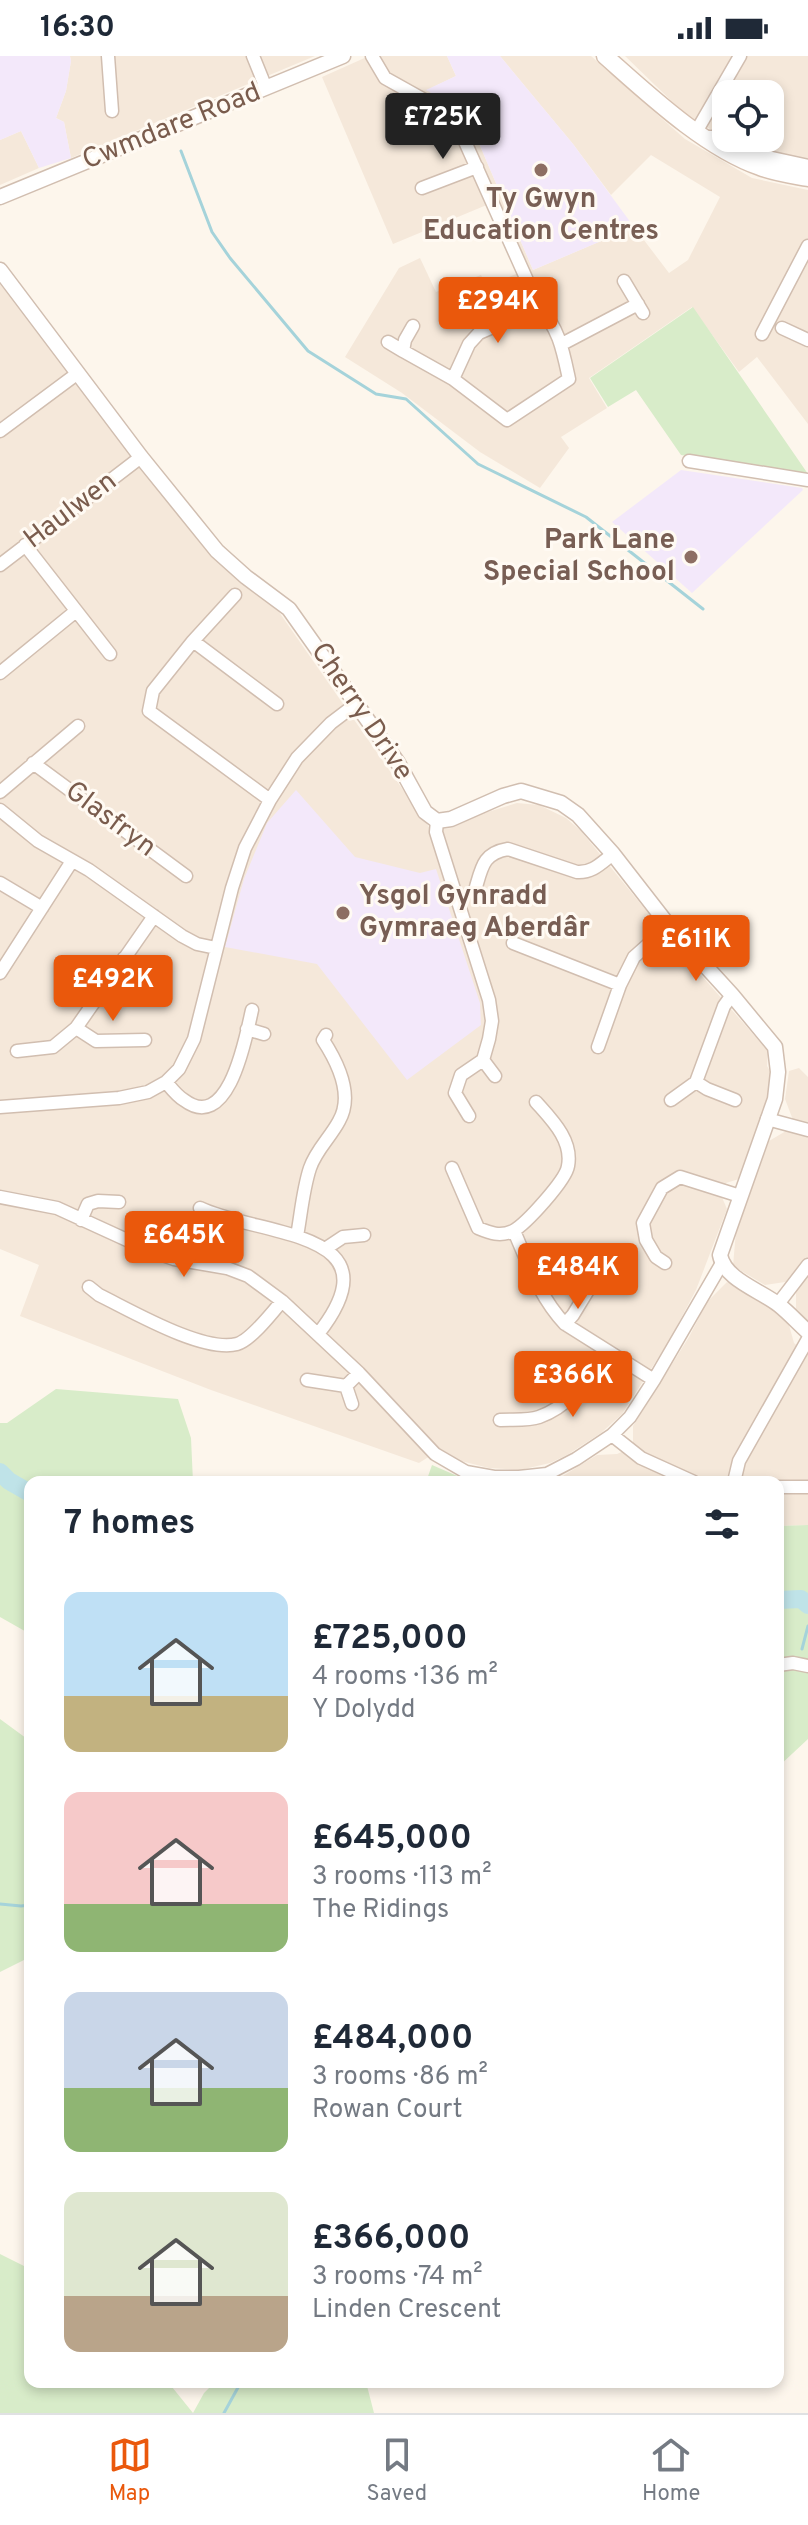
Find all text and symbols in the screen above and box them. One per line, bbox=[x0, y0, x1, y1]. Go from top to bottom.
text: 16:30 bbox=[40, 10, 115, 47]
street label: Cwmdare Road bbox=[77, 75, 267, 179]
map controls bbox=[712, 80, 784, 152]
button: locate bbox=[712, 80, 784, 152]
pin: £725K bbox=[387, 93, 499, 161]
text: £725K bbox=[403, 102, 483, 135]
marker: Ty Gwyn Education Centres bbox=[532, 161, 550, 179]
place label: Ty Gwyn Education Centres bbox=[423, 182, 659, 250]
pin: £294K bbox=[442, 277, 554, 345]
text: £294K bbox=[457, 286, 539, 319]
street label: Haulwen bbox=[17, 464, 125, 558]
place label: Park Lane Special School bbox=[483, 523, 675, 591]
marker: Park Lane Special School bbox=[682, 548, 700, 566]
street label: Cherry Drive bbox=[302, 636, 420, 788]
street label: Glasfryn bbox=[57, 774, 163, 866]
place label: Ysgol Gynradd Gymraeg Aberdâr bbox=[359, 879, 590, 947]
marker: Ysgol Gynradd Gymraeg Aberdâr bbox=[334, 904, 352, 922]
pin: £611K bbox=[640, 915, 752, 983]
text: £611K bbox=[661, 924, 731, 957]
pin: £492K bbox=[57, 955, 169, 1023]
text: £492K bbox=[72, 964, 154, 997]
pin: £645K bbox=[128, 1211, 240, 1279]
text: £645K bbox=[143, 1220, 225, 1253]
pin: £484K bbox=[522, 1243, 634, 1311]
text: £484K bbox=[536, 1252, 620, 1285]
pin: £366K bbox=[517, 1351, 629, 1419]
text: £366K bbox=[532, 1360, 614, 1393]
icon: filters bbox=[700, 1502, 744, 1546]
text: 7 homes bbox=[64, 1503, 195, 1546]
text: £725,000 bbox=[312, 1618, 468, 1661]
icon: home bbox=[128, 1624, 224, 1720]
text: 4 rooms · 136 m² bbox=[312, 1661, 498, 1694]
text: Y Dolydd bbox=[312, 1694, 415, 1727]
text: £645,000 bbox=[312, 1818, 472, 1861]
icon: home bbox=[128, 1824, 224, 1920]
text: 3 rooms · 113 m² bbox=[312, 1861, 492, 1894]
text: The Ridings bbox=[312, 1894, 449, 1927]
text: £484,000 bbox=[312, 2018, 473, 2061]
icon: home bbox=[128, 2024, 224, 2120]
text: 3 rooms · 86 m² bbox=[312, 2061, 488, 2094]
text: Rowan Court bbox=[312, 2094, 463, 2127]
text: £366,000 bbox=[312, 2218, 470, 2261]
icon: home bbox=[128, 2224, 224, 2320]
text: 3 rooms · 74 m² bbox=[312, 2261, 483, 2294]
text: Linden Crescent bbox=[312, 2294, 501, 2327]
tab: Map bbox=[108, 2433, 152, 2508]
tab: Saved bbox=[367, 2433, 427, 2508]
tab: Home bbox=[642, 2433, 700, 2508]

